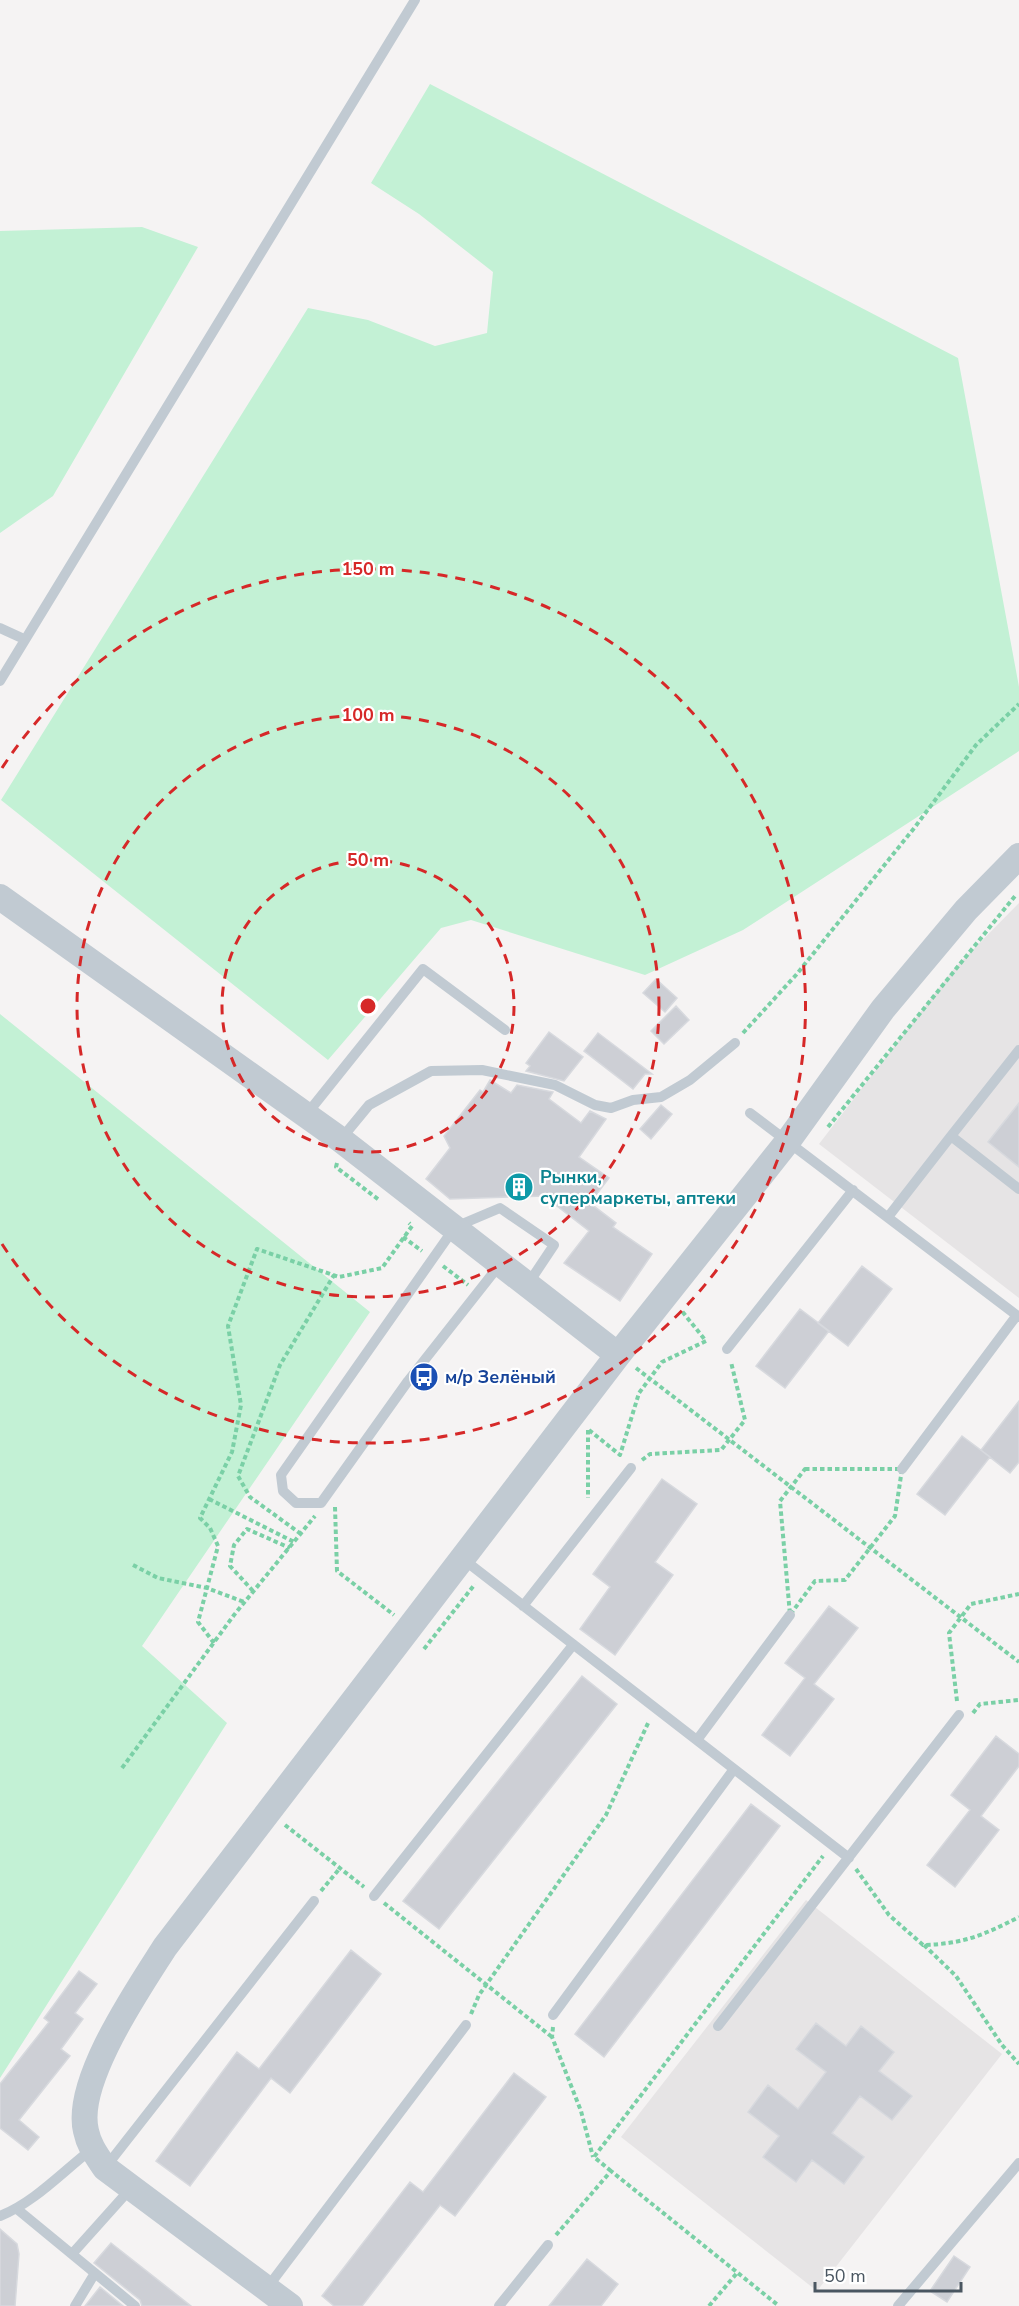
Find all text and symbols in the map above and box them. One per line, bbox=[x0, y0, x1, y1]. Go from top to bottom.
text: 150 m bbox=[341, 557, 395, 581]
text: 100 m bbox=[341, 703, 395, 727]
text: 50 m bbox=[347, 848, 389, 872]
centre of rings bbox=[358, 996, 378, 1016]
place label: Рынки, супермаркеты, аптеки bbox=[540, 1165, 736, 1210]
building icon: Рынки, супермаркеты, аптеки bbox=[503, 1171, 535, 1203]
bus stop icon: м/р Зелёный bbox=[408, 1361, 440, 1393]
place label: м/р Зелёный bbox=[445, 1365, 556, 1389]
scale bar bbox=[815, 2255, 960, 2293]
text: 50 m bbox=[824, 2264, 866, 2288]

